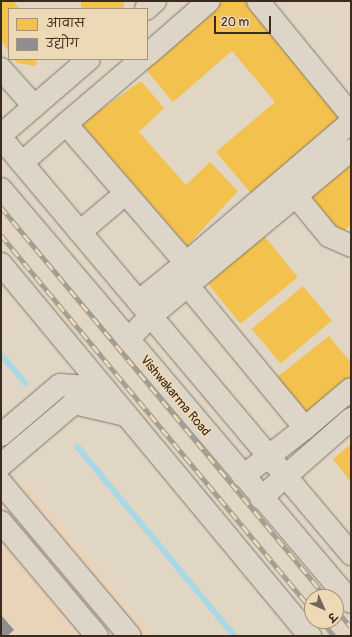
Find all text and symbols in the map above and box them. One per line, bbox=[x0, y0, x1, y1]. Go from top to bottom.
legend bbox=[8, 8, 148, 60]
scale bar bbox=[216, 8, 273, 34]
text: 20 m bbox=[221, 15, 249, 30]
text: आवास bbox=[46, 16, 85, 31]
text: उद्योग bbox=[46, 36, 79, 51]
street label: Vishwakarma Road bbox=[137, 353, 213, 439]
north arrow bbox=[304, 589, 344, 629]
text: उ bbox=[325, 610, 339, 624]

